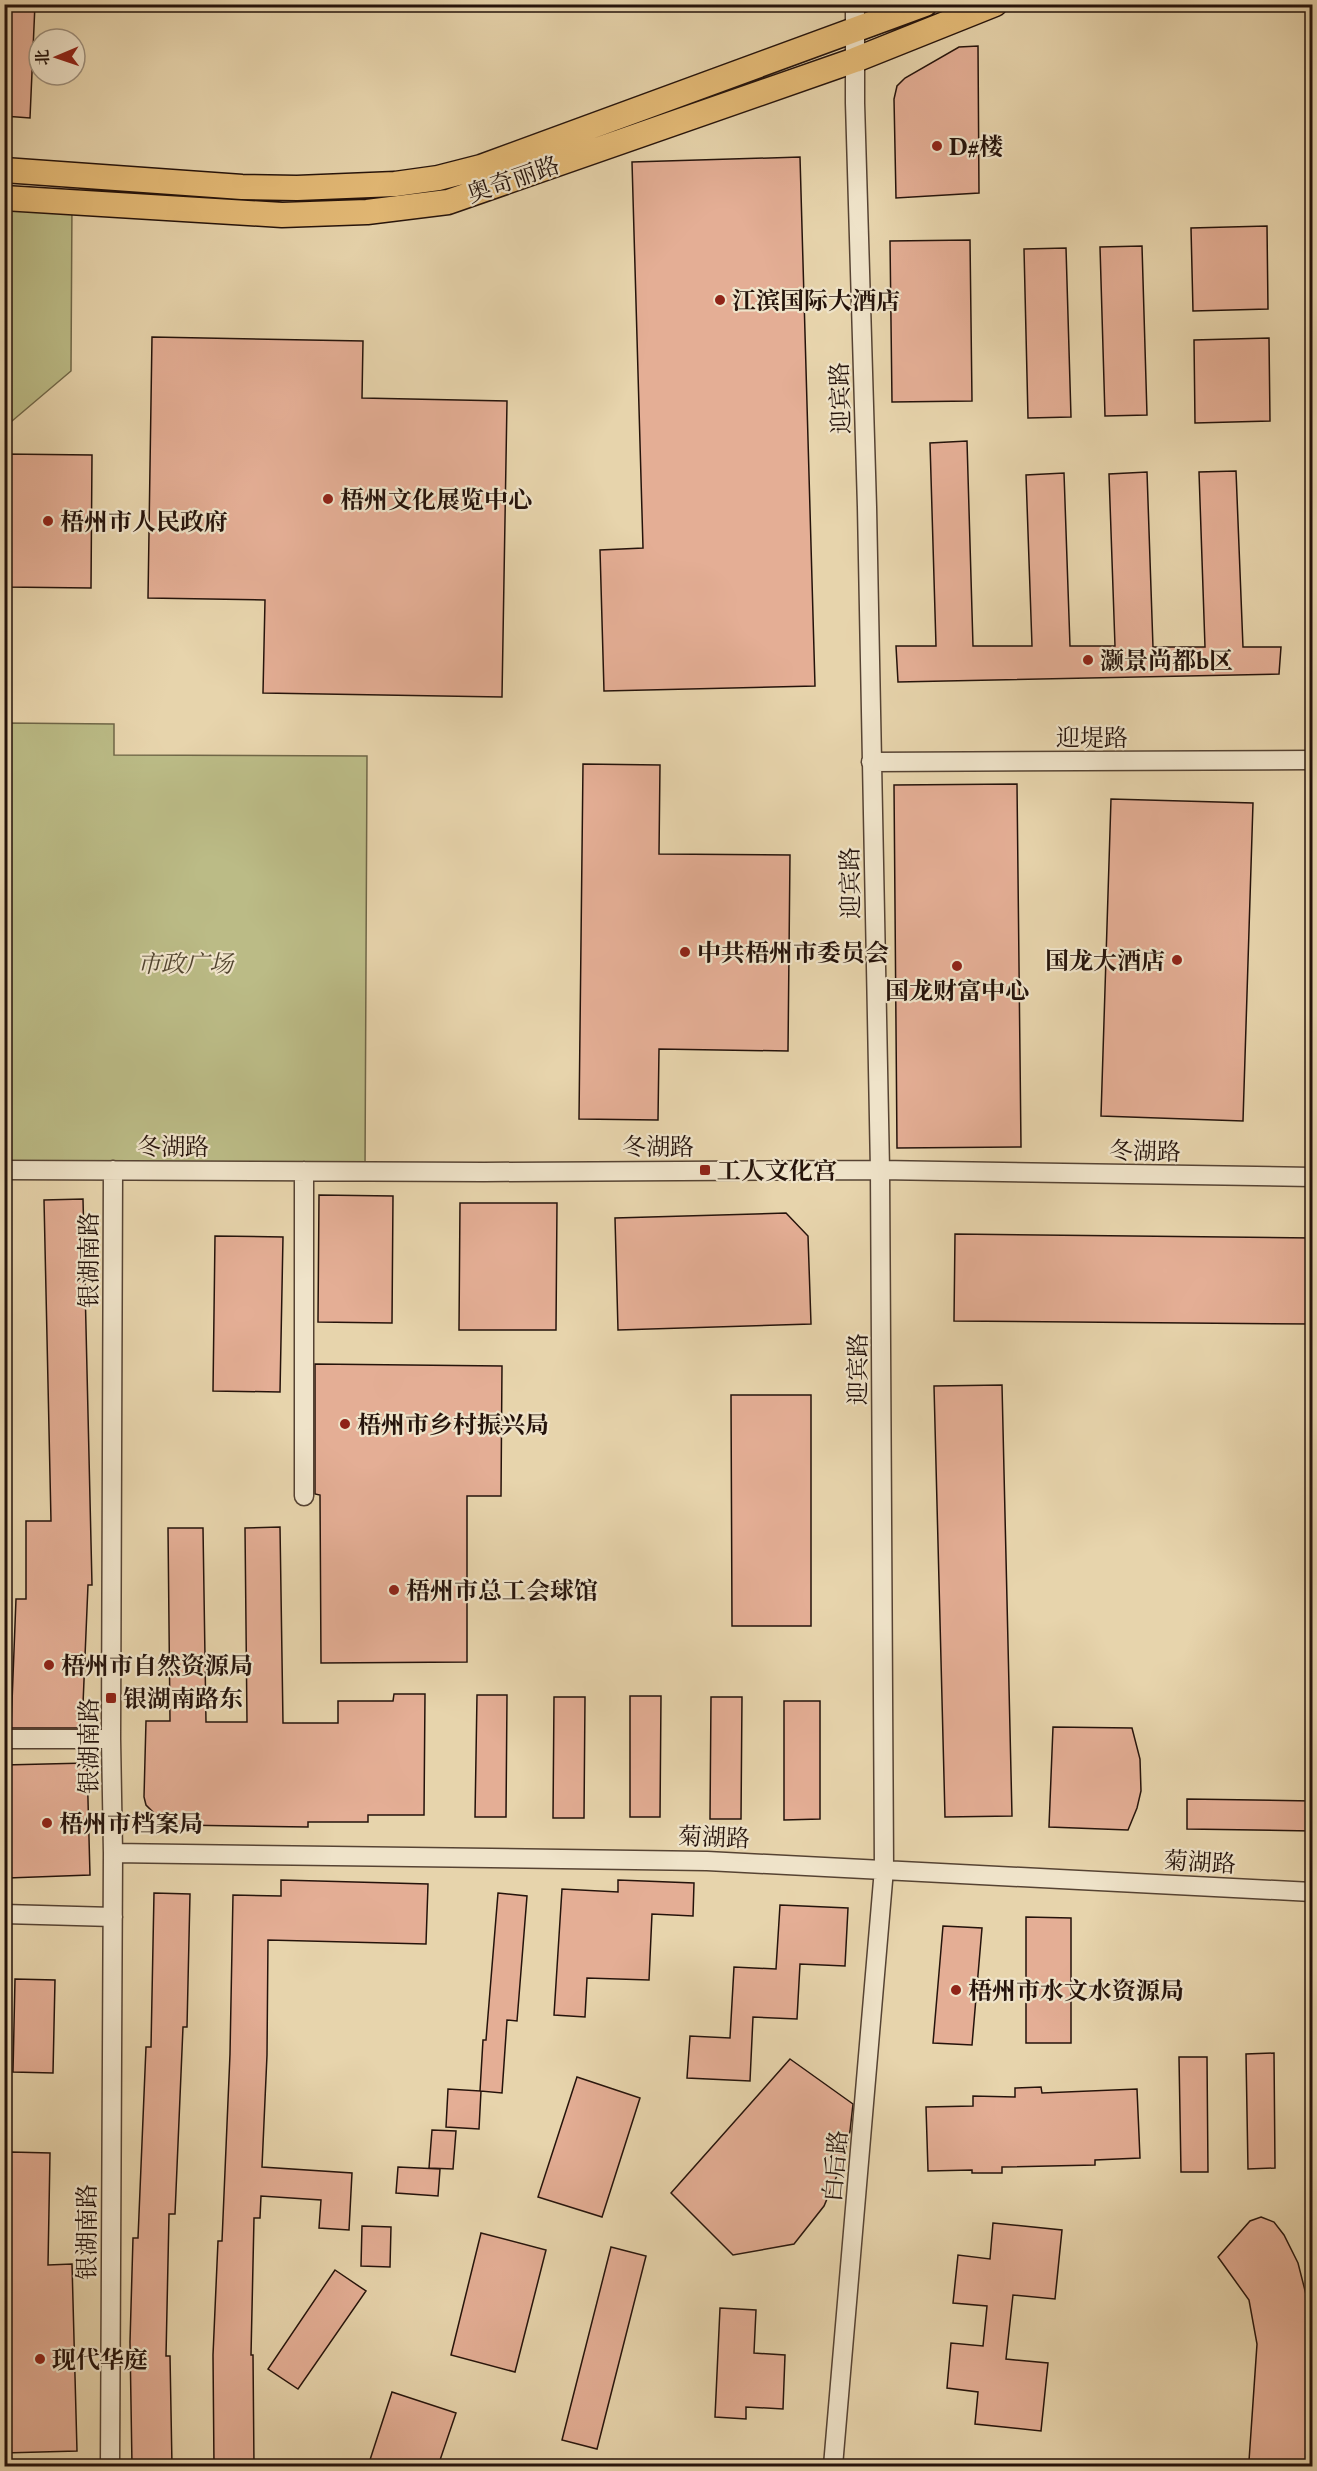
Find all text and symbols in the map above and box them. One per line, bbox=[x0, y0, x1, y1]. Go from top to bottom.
north arrow bbox=[27, 27, 87, 87]
text: 北 bbox=[32, 49, 53, 66]
place label: D#楼 bbox=[949, 131, 1003, 162]
marker: D#楼 bbox=[930, 139, 944, 153]
street label: 奥奇丽路 bbox=[463, 149, 563, 209]
place label: 江滨国际大酒店 bbox=[732, 285, 900, 316]
marker: 江滨国际大酒店 bbox=[713, 293, 727, 307]
street label: 迎宾路 bbox=[823, 361, 857, 435]
place label: 梧州文化展览中心 bbox=[340, 484, 532, 515]
marker: 梧州文化展览中心 bbox=[321, 492, 335, 506]
place label: 梧州市人民政府 bbox=[60, 506, 228, 537]
marker: 梧州市人民政府 bbox=[41, 514, 55, 528]
place label: 灏景尚都b区 bbox=[1100, 645, 1233, 676]
marker: 灏景尚都b区 bbox=[1081, 653, 1095, 667]
street label: 迎堤路 bbox=[1056, 722, 1128, 753]
street label: 迎宾路 bbox=[834, 847, 866, 919]
place label: 中共梧州市委员会 bbox=[697, 937, 889, 968]
marker: 中共梧州市委员会 bbox=[678, 945, 692, 959]
place label: 国龙大酒店 bbox=[1045, 945, 1165, 976]
park label: 市政广场 bbox=[137, 948, 235, 979]
marker: 国龙大酒店 bbox=[1170, 953, 1184, 967]
marker: 国龙财富中心 bbox=[950, 959, 964, 973]
place label: 国龙财富中心 bbox=[885, 975, 1029, 1006]
street label: 冬湖路 bbox=[137, 1131, 209, 1162]
street label: 冬湖路 bbox=[622, 1131, 694, 1162]
street label: 冬湖路 bbox=[1109, 1135, 1181, 1167]
place label: 工人文化宫 bbox=[717, 1155, 837, 1186]
marker: 工人文化宫 bbox=[698, 1163, 712, 1177]
street label: 银湖南路 bbox=[73, 1212, 104, 1308]
street label: 迎宾路 bbox=[842, 1333, 873, 1405]
place label: 梧州市乡村振兴局 bbox=[357, 1409, 549, 1440]
marker: 梧州市乡村振兴局 bbox=[338, 1417, 352, 1431]
place label: 梧州市总工会球馆 bbox=[406, 1575, 598, 1606]
marker: 梧州市总工会球馆 bbox=[387, 1583, 401, 1597]
place label: 梧州市自然资源局 bbox=[61, 1650, 253, 1681]
marker: 梧州市自然资源局 bbox=[42, 1658, 56, 1672]
place label: 银湖南路东 bbox=[123, 1683, 243, 1714]
marker: 银湖南路东 bbox=[104, 1691, 118, 1705]
street label: 银湖南路 bbox=[73, 1698, 104, 1794]
place label: 梧州市档案局 bbox=[59, 1808, 203, 1839]
marker: 梧州市档案局 bbox=[40, 1816, 54, 1830]
street label: 菊湖路 bbox=[677, 1820, 751, 1854]
street label: 菊湖路 bbox=[1163, 1845, 1237, 1879]
place label: 梧州市水文水资源局 bbox=[968, 1975, 1184, 2006]
marker: 梧州市水文水资源局 bbox=[949, 1983, 963, 1997]
street label: 白后路 bbox=[816, 2129, 854, 2203]
street label: 银湖南路 bbox=[71, 2184, 102, 2280]
place label: 现代华庭 bbox=[52, 2344, 148, 2375]
marker: 现代华庭 bbox=[33, 2352, 47, 2366]

